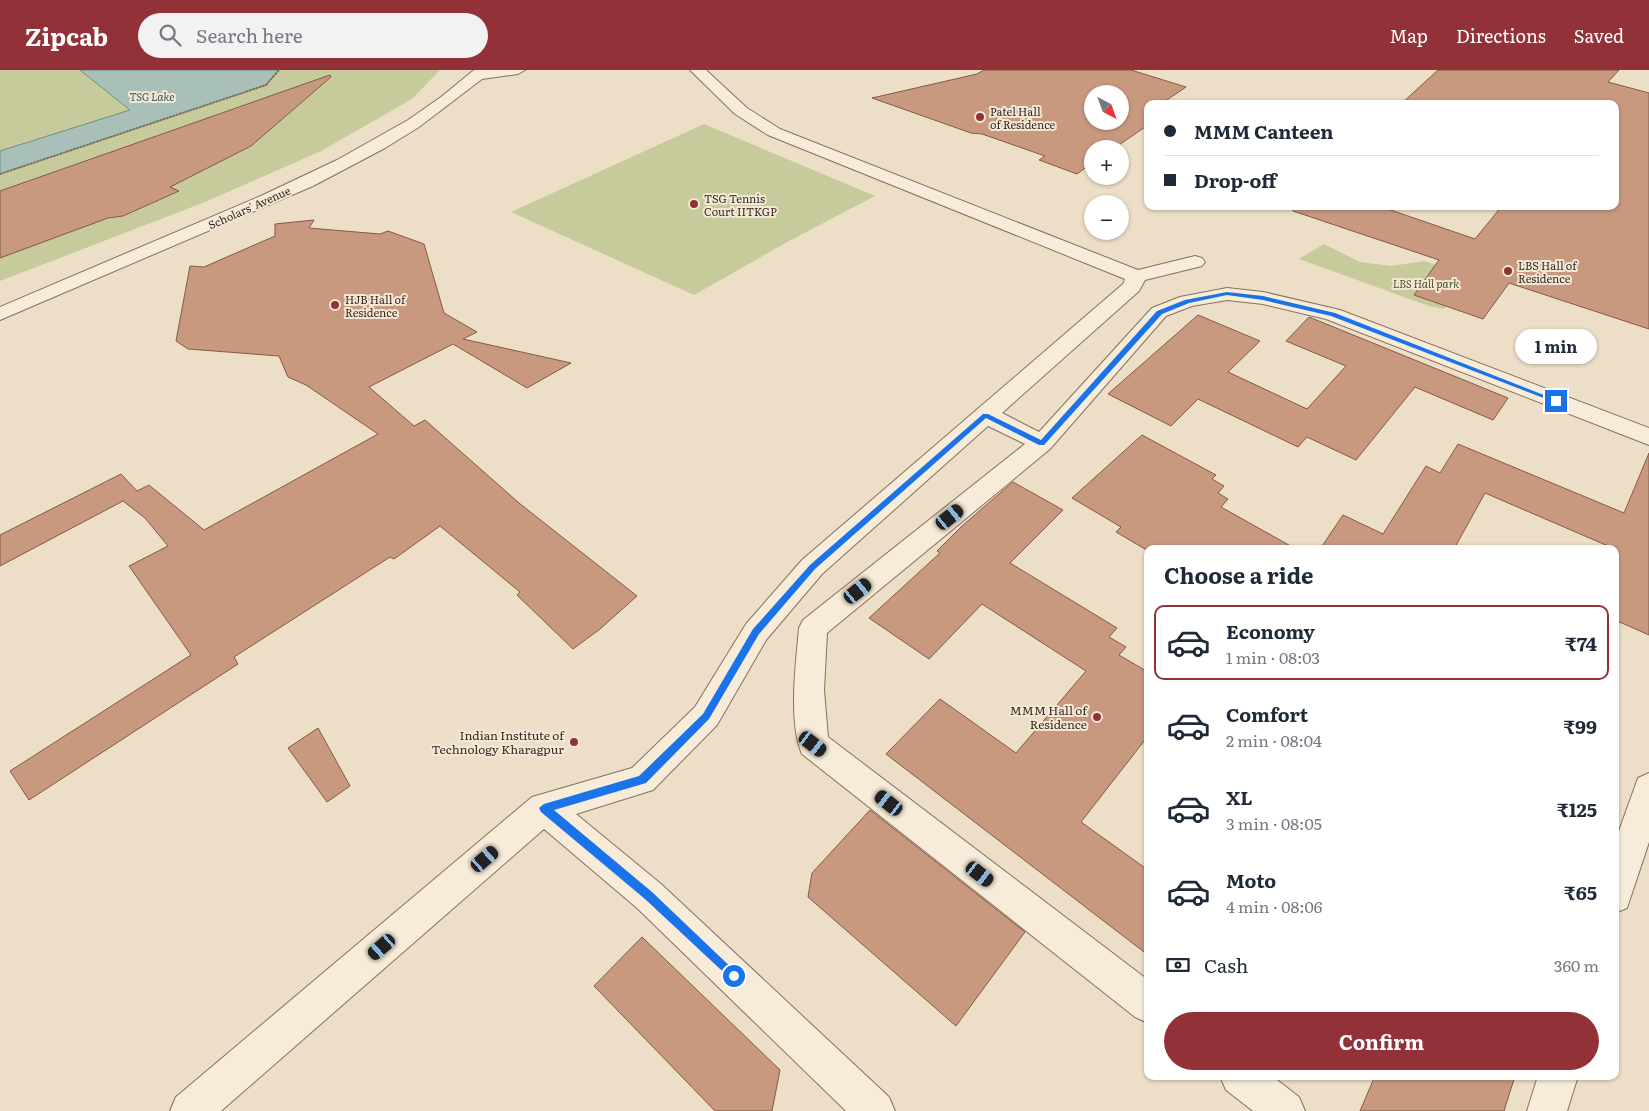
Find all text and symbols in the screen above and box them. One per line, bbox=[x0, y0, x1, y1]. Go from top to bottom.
search box bbox=[138, 13, 488, 58]
text: Zipcab bbox=[25, 18, 108, 53]
icon: search bbox=[156, 21, 184, 49]
text: Search here bbox=[196, 21, 303, 49]
text: Map bbox=[1390, 22, 1428, 49]
text: Directions bbox=[1456, 22, 1546, 49]
text: Saved bbox=[1574, 22, 1624, 49]
north arrow bbox=[1084, 85, 1129, 130]
map controls bbox=[1084, 85, 1129, 240]
water label: TSG Lake bbox=[129, 88, 175, 104]
place label: Patel Hall of Residence bbox=[990, 103, 1056, 132]
marker: Patel Hall of Residence bbox=[974, 111, 986, 123]
text: MMM Canteen bbox=[1194, 117, 1334, 145]
button: + bbox=[1084, 140, 1129, 185]
text: Drop-off bbox=[1194, 166, 1277, 194]
street label: Scholars' Avenue bbox=[205, 182, 293, 232]
place label: TSG Tennis Court IITKGP bbox=[704, 190, 777, 219]
button: − bbox=[1084, 195, 1129, 240]
marker: TSG Tennis Court IITKGP bbox=[688, 198, 700, 210]
place label: LBS Hall of Residence bbox=[1518, 257, 1577, 286]
marker: LBS Hall of Residence bbox=[1502, 265, 1514, 277]
park label: LBS Hall park bbox=[1393, 275, 1459, 291]
place label: HJB Hall of Residence bbox=[345, 291, 406, 320]
marker: HJB Hall of Residence bbox=[329, 299, 341, 311]
callout: 1 min bbox=[1515, 328, 1597, 364]
text: 1 min bbox=[1535, 334, 1577, 358]
route end bbox=[1545, 390, 1567, 412]
car bbox=[933, 502, 966, 532]
text: Choose a ride bbox=[1164, 558, 1313, 591]
car bbox=[841, 576, 874, 606]
text: Economy bbox=[1226, 617, 1315, 645]
icon: car bbox=[1166, 620, 1211, 665]
text: ₹74 bbox=[1565, 629, 1597, 657]
text: 1 min · 08:03 bbox=[1226, 645, 1320, 669]
text: Comfort bbox=[1226, 700, 1308, 728]
place label: MMM Hall of Residence bbox=[1010, 701, 1088, 733]
icon: car bbox=[1166, 703, 1211, 748]
marker: MMM Hall of Residence bbox=[1091, 711, 1103, 723]
text: ₹99 bbox=[1563, 712, 1597, 740]
place label: Indian Institute of Technology Kharagpur bbox=[432, 726, 565, 758]
text: 2 min · 08:04 bbox=[1226, 728, 1322, 752]
car bbox=[796, 729, 829, 759]
marker: Indian Institute of Technology Kharagpur bbox=[568, 736, 580, 748]
text: XL bbox=[1226, 783, 1253, 811]
icon: car bbox=[1166, 786, 1211, 831]
car bbox=[872, 788, 905, 818]
text: ₹125 bbox=[1557, 795, 1597, 823]
text: 3 min · 08:05 bbox=[1226, 811, 1322, 835]
car bbox=[468, 843, 501, 875]
car bbox=[963, 859, 996, 889]
text: Moto bbox=[1226, 866, 1276, 894]
icon: car bbox=[1166, 869, 1211, 914]
text: ₹65 bbox=[1564, 878, 1597, 906]
text: 4 min · 08:06 bbox=[1226, 894, 1322, 918]
car bbox=[365, 931, 398, 963]
icon: cash bbox=[1164, 951, 1192, 979]
text: Cash bbox=[1204, 951, 1248, 979]
text: 360 m bbox=[1554, 953, 1599, 977]
route start bbox=[723, 965, 745, 987]
button: Confirm bbox=[1164, 1012, 1599, 1070]

